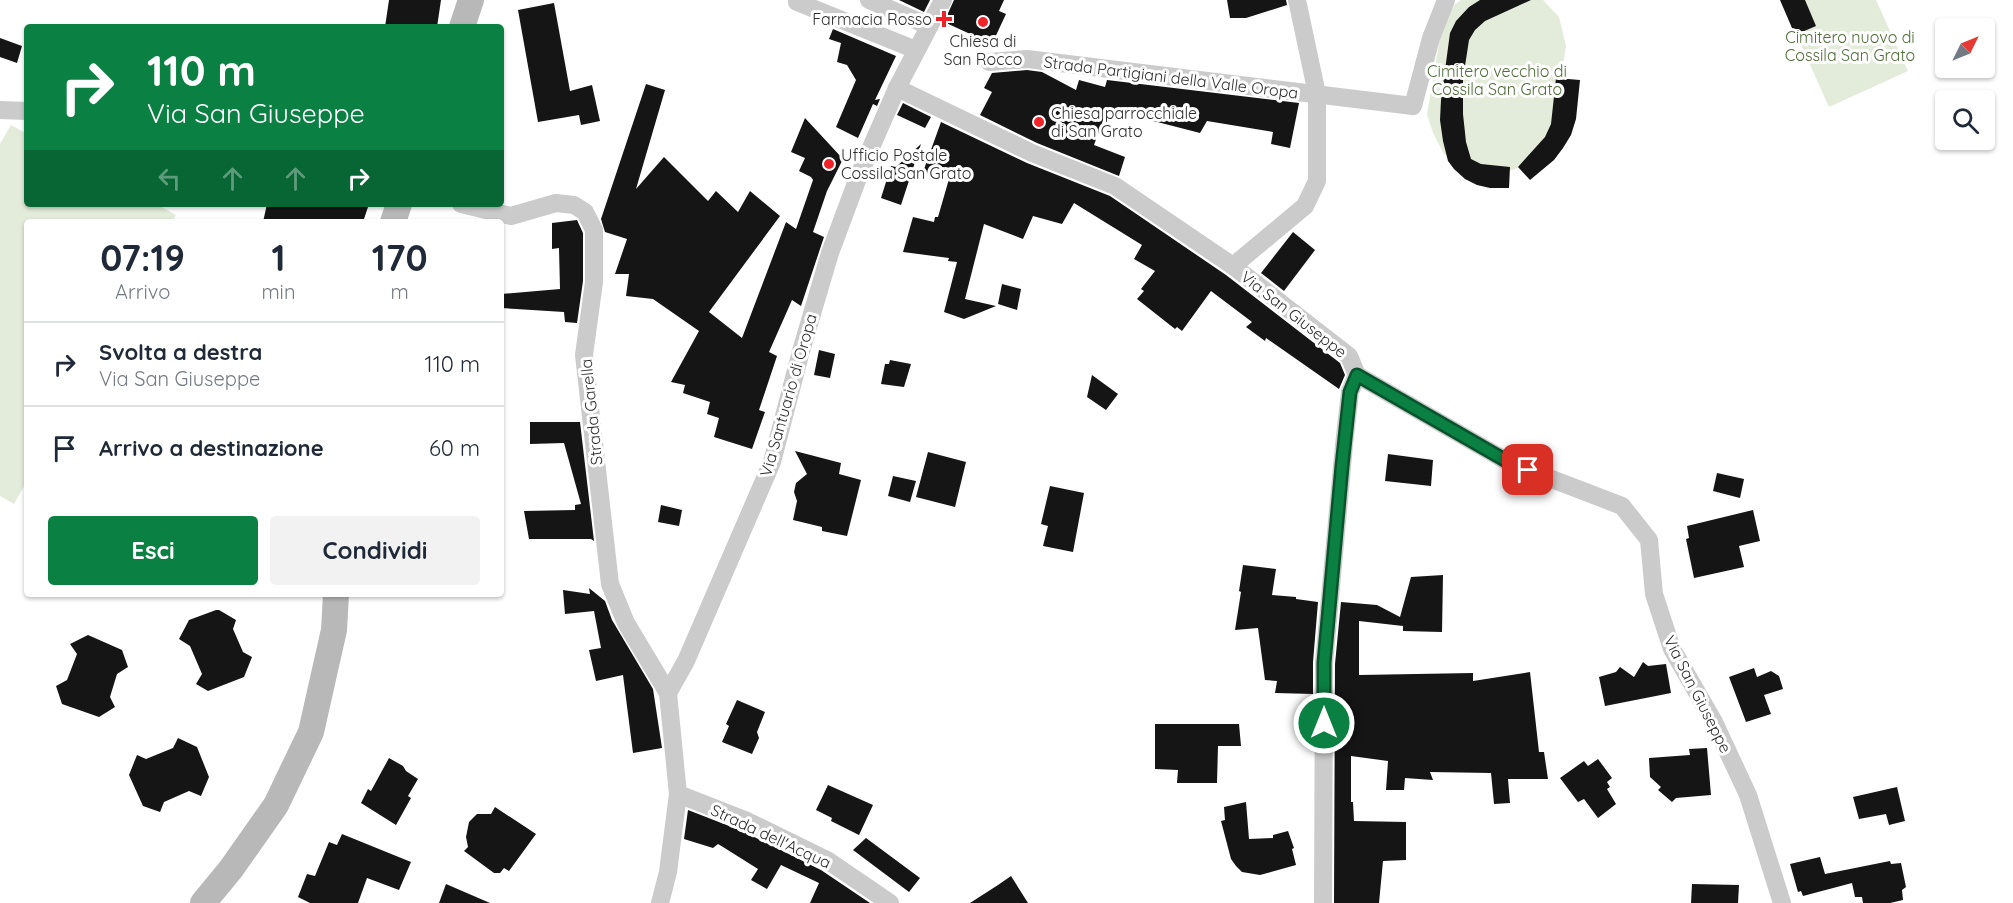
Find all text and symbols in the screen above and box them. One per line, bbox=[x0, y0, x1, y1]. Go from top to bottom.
place label: Farmacia Rosso bbox=[812, 9, 932, 29]
marker: Farmacia Rosso bbox=[937, 12, 951, 26]
marker: Chiesa di San Rocco bbox=[976, 15, 990, 29]
north arrow bbox=[1935, 18, 1995, 78]
map controls bbox=[1935, 18, 1995, 150]
park label: Cimitero nuovo di Cossila San Grato bbox=[1785, 27, 1915, 65]
place label: Chiesa di San Rocco bbox=[944, 31, 1022, 69]
text: 110 m bbox=[147, 44, 256, 97]
icon: right bbox=[48, 48, 126, 126]
street label: Strada Partigiani della Valle Oropa bbox=[1043, 51, 1299, 103]
park label: Cimitero vecchio di Cossila San Grato bbox=[1427, 61, 1567, 99]
button: search bbox=[1935, 90, 1995, 150]
text: Via San Giuseppe bbox=[147, 96, 365, 130]
place label: Chiesa parrocchiale di San Grato bbox=[1051, 103, 1197, 141]
marker: Chiesa parrocchiale di San Grato bbox=[1032, 115, 1046, 129]
place label: Ufficio Postale Cossila San Grato bbox=[841, 145, 971, 183]
marker: Ufficio Postale Cossila San Grato bbox=[822, 157, 836, 171]
icon: left bbox=[153, 162, 186, 195]
icon: ahead bbox=[216, 162, 249, 195]
icon: ahead bbox=[279, 162, 312, 195]
icon: right bbox=[342, 162, 375, 195]
text: 07:19 bbox=[100, 235, 185, 280]
text: 1 bbox=[271, 235, 285, 280]
text: 170 bbox=[372, 235, 428, 280]
street label: Via San Giuseppe bbox=[1237, 266, 1351, 362]
text: Arrivo bbox=[115, 279, 170, 304]
text: min bbox=[261, 279, 295, 304]
text: m bbox=[391, 279, 409, 304]
street label: Via Santuario di Oropa bbox=[755, 311, 821, 479]
text: Svolta a destra bbox=[99, 338, 262, 366]
icon: right bbox=[48, 348, 81, 381]
text: 110 m bbox=[425, 350, 480, 378]
street label: Strada Garella bbox=[575, 358, 607, 466]
text: Via San Giuseppe bbox=[99, 366, 260, 391]
icon: arrive bbox=[48, 432, 81, 465]
text: Arrivo a destinazione bbox=[99, 434, 324, 462]
text: 60 m bbox=[429, 434, 480, 462]
pin bbox=[1502, 444, 1553, 495]
icon: arrive bbox=[1511, 453, 1544, 486]
button: Esci bbox=[48, 516, 258, 585]
button: Condividi bbox=[270, 516, 480, 585]
street label: Via San Giuseppe bbox=[1660, 632, 1736, 756]
position arrow bbox=[1292, 691, 1356, 755]
street label: Strada dell'Acqua bbox=[708, 799, 834, 873]

